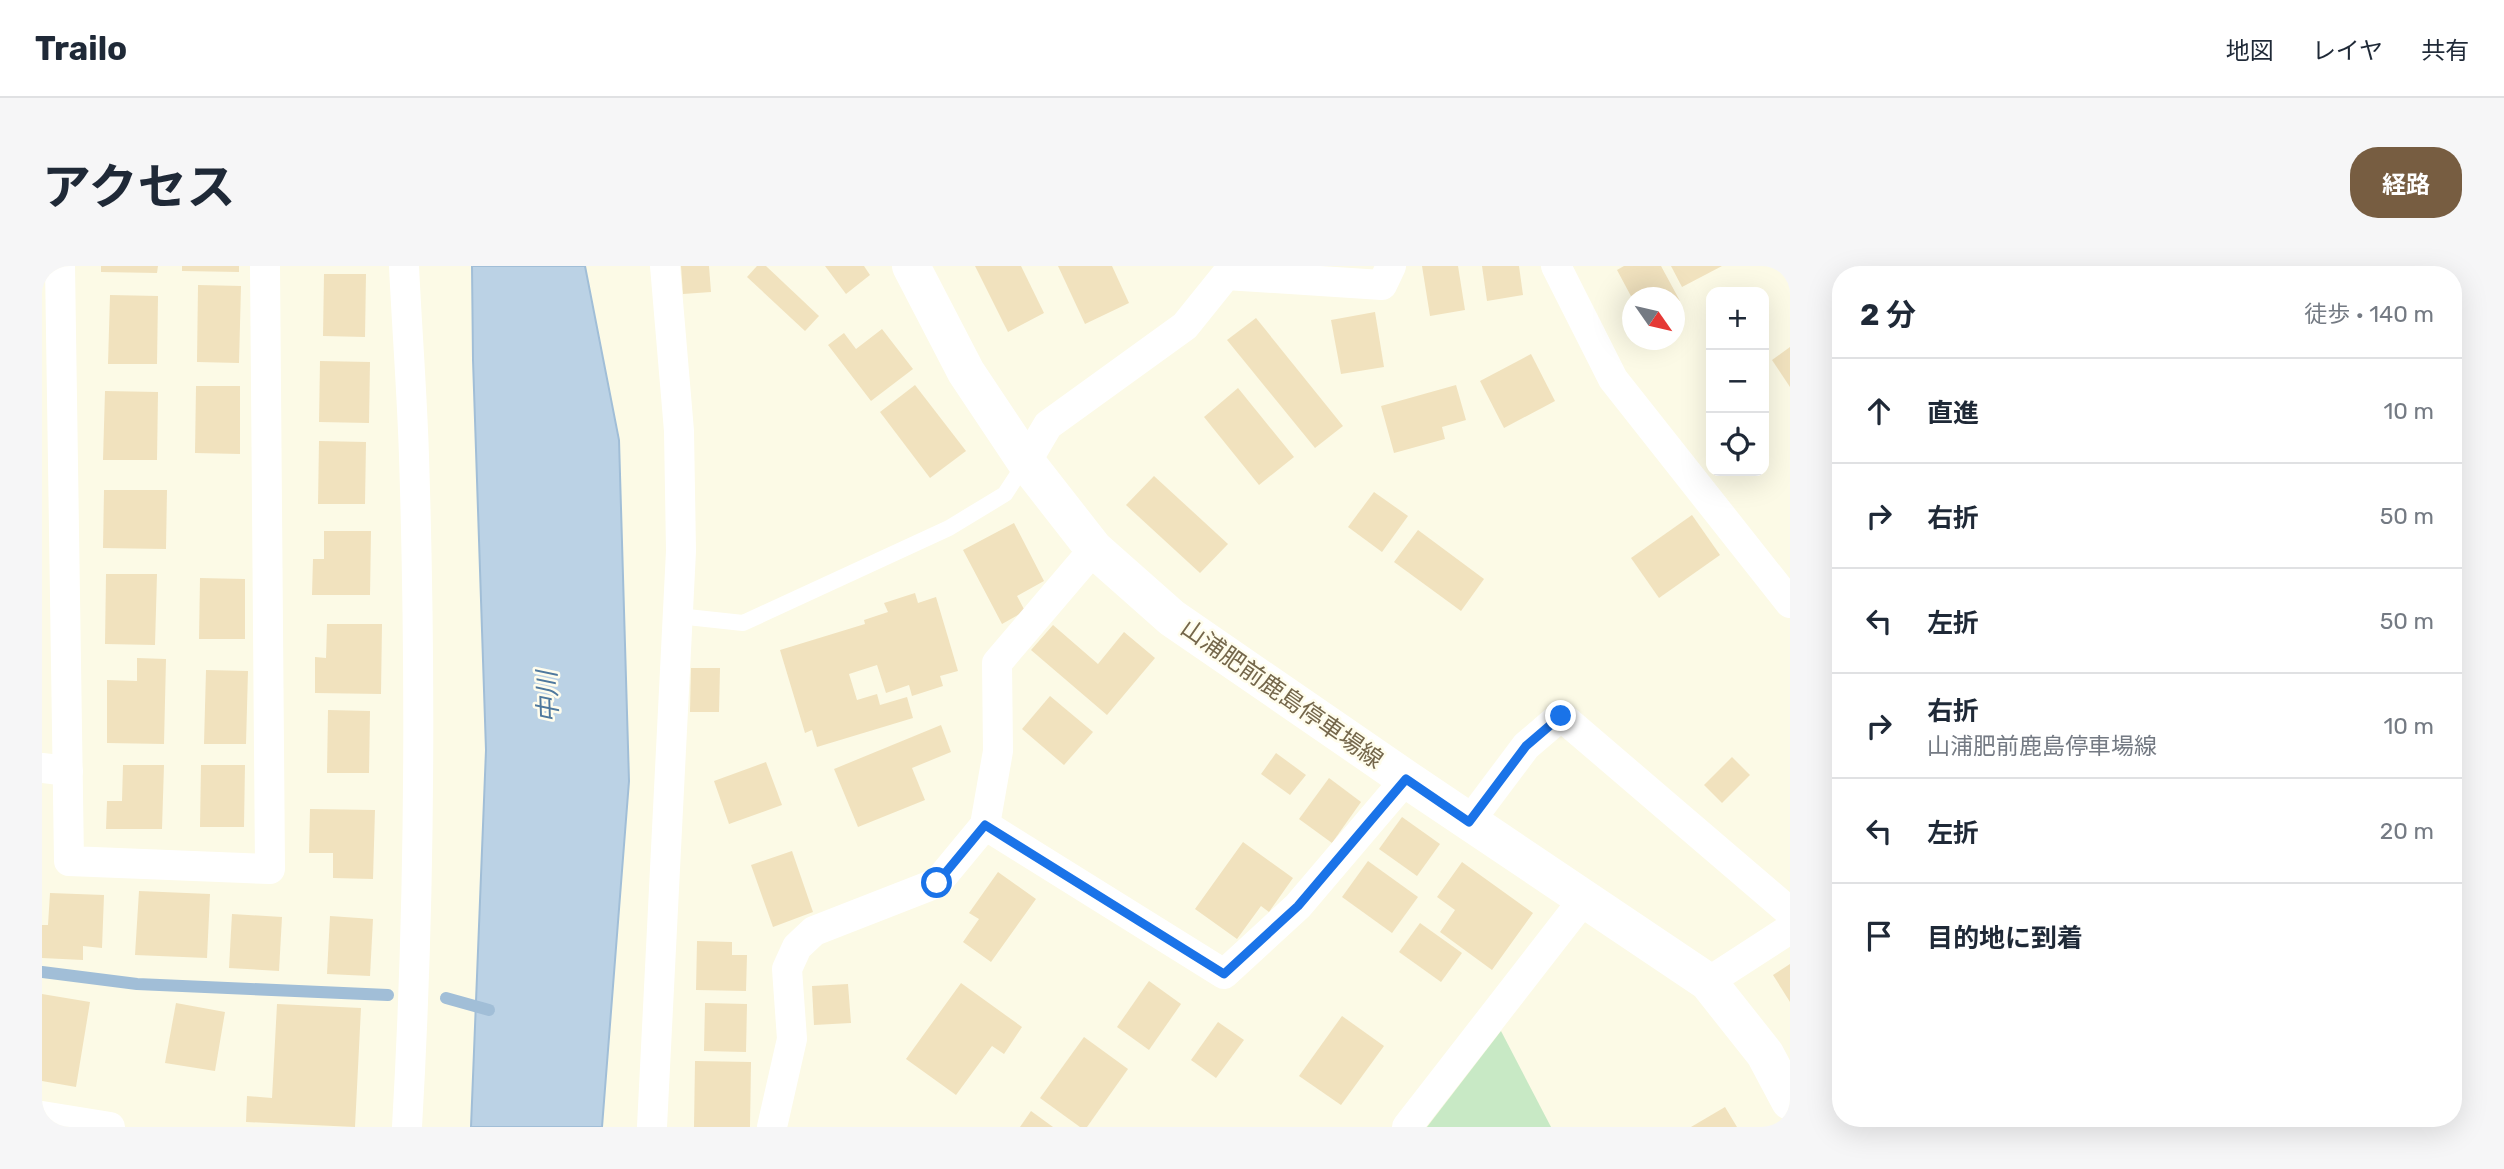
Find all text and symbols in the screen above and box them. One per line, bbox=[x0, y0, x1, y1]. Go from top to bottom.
text: Trailo bbox=[35, 29, 127, 68]
text: 地図 bbox=[2226, 37, 2274, 65]
text: レイヤ bbox=[2312, 37, 2383, 65]
text: 共有 bbox=[2421, 37, 2469, 65]
button: 経路 bbox=[2350, 147, 2462, 218]
text: アクセス bbox=[42, 158, 236, 216]
north arrow bbox=[1622, 287, 1685, 350]
map controls bbox=[1706, 287, 1769, 476]
button: + bbox=[1706, 287, 1769, 350]
text: 2 分 bbox=[1860, 297, 1916, 333]
text: 徒歩 · 140 m bbox=[2304, 300, 2434, 328]
button: − bbox=[1706, 350, 1769, 413]
icon: ahead bbox=[1860, 392, 1898, 430]
text: 10 m bbox=[2383, 397, 2434, 425]
text: 直進 bbox=[1927, 398, 1979, 429]
button: locate bbox=[1706, 413, 1769, 476]
icon: right bbox=[1860, 497, 1898, 535]
text: 50 m bbox=[2380, 502, 2434, 530]
text: 右折 bbox=[1927, 503, 1979, 534]
icon: left bbox=[1860, 602, 1898, 640]
text: 50 m bbox=[2380, 607, 2434, 635]
text: 左折 bbox=[1927, 608, 1979, 639]
street label: 山浦肥前鹿島停車場線 bbox=[1176, 614, 1388, 774]
water label: 中川 bbox=[531, 667, 564, 724]
text: 右折 bbox=[1927, 696, 1979, 727]
route end bbox=[1545, 700, 1576, 731]
icon: right bbox=[1860, 707, 1898, 745]
text: 10 m bbox=[2383, 712, 2434, 740]
text: 山浦肥前鹿島停車場線 bbox=[1927, 732, 2157, 760]
icon: left bbox=[1860, 812, 1898, 850]
text: 20 m bbox=[2380, 817, 2434, 845]
text: 左折 bbox=[1927, 818, 1979, 849]
route start bbox=[921, 867, 952, 898]
icon: arrive bbox=[1860, 917, 1898, 955]
text: 目的地に到着 bbox=[1927, 923, 2083, 954]

